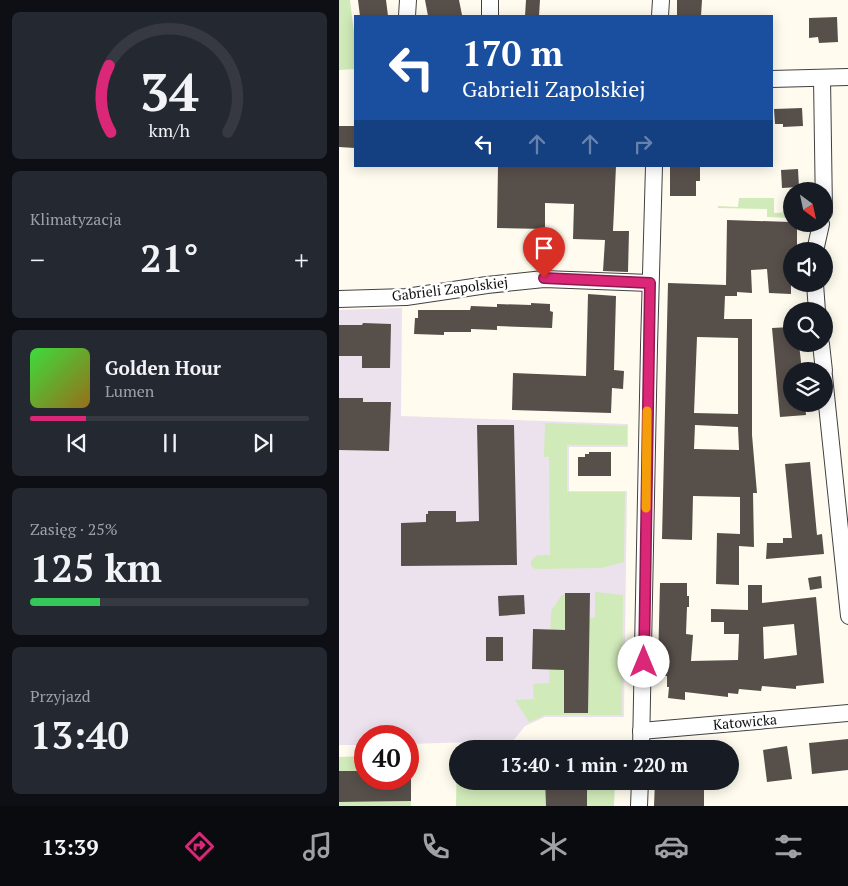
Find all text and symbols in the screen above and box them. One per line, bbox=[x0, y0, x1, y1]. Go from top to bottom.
text: 170 m bbox=[462, 30, 563, 76]
icon: left bbox=[379, 35, 444, 100]
text: 34 bbox=[140, 57, 199, 126]
text: Gabrieli Zapolskiej bbox=[462, 74, 646, 103]
text: km/h bbox=[149, 118, 191, 142]
icon: left bbox=[470, 130, 498, 158]
icon: ahead bbox=[523, 130, 551, 158]
icon: ahead bbox=[576, 130, 604, 158]
icon: right bbox=[629, 130, 657, 158]
north arrow bbox=[783, 182, 833, 232]
map controls bbox=[783, 182, 833, 412]
text: Klimatyzacja bbox=[30, 208, 122, 230]
pin bbox=[523, 227, 565, 278]
text: 21° bbox=[140, 233, 199, 283]
icon: arrive bbox=[530, 234, 558, 262]
text: − bbox=[30, 241, 45, 278]
text: + bbox=[294, 241, 309, 278]
button: sound bbox=[783, 242, 833, 292]
street label: Gabrieli Zapolskiej bbox=[391, 272, 509, 305]
button: search bbox=[783, 302, 833, 352]
text: Golden Hour bbox=[105, 355, 221, 380]
button: layers bbox=[783, 362, 833, 412]
text: Lumen bbox=[105, 380, 154, 402]
icon: previous bbox=[63, 429, 91, 457]
icon: pause bbox=[156, 429, 184, 457]
icon: next bbox=[249, 429, 277, 457]
text: Zasięg · 25% bbox=[30, 518, 118, 540]
text: 125 km bbox=[30, 543, 162, 593]
position arrow bbox=[617, 635, 669, 687]
text: Przyjazd bbox=[30, 685, 91, 707]
street label: Katowicka bbox=[712, 709, 778, 734]
text: 13:40 bbox=[30, 710, 129, 760]
speed limit sign: 40 bbox=[354, 725, 419, 790]
text: 13:40 · 1 min · 220 m bbox=[500, 752, 688, 777]
icon: directions bbox=[182, 829, 217, 864]
icon: music bbox=[300, 829, 335, 864]
icon: phone bbox=[418, 829, 453, 864]
icon: climate bbox=[536, 829, 571, 864]
icon: car bbox=[654, 829, 689, 864]
icon: filters bbox=[771, 829, 806, 864]
text: 13:39 bbox=[41, 832, 99, 861]

